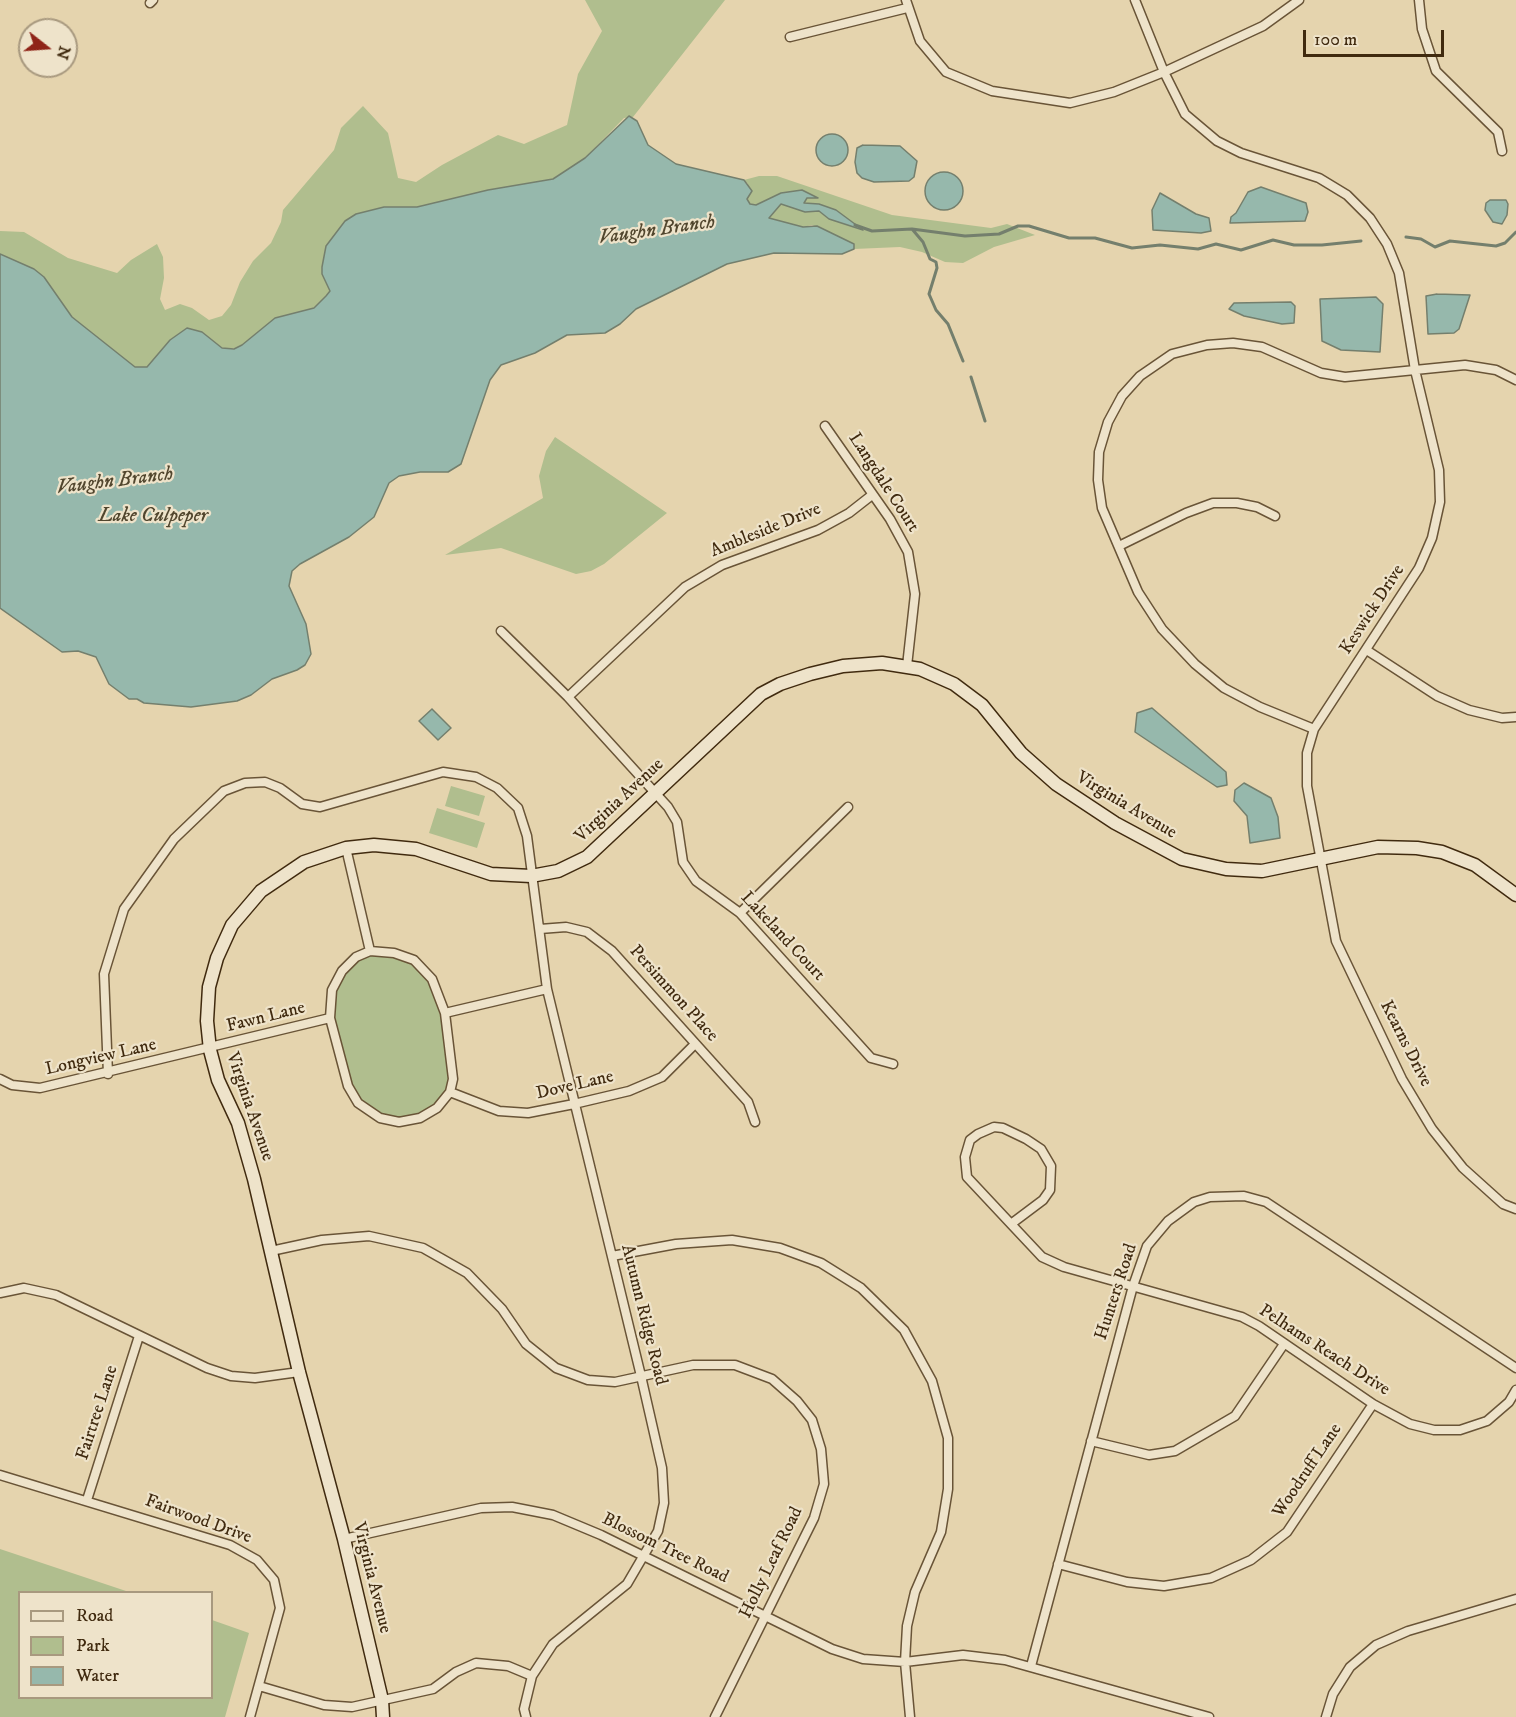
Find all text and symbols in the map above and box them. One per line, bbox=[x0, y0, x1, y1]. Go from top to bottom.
north arrow bbox=[18, 18, 78, 78]
scale bar bbox=[1306, 18, 1447, 56]
text: 100 m bbox=[1314, 29, 1357, 51]
text: N bbox=[52, 43, 75, 62]
water label: Vaughn Branch bbox=[597, 211, 717, 251]
street label: Langdale Court bbox=[843, 429, 923, 537]
water label: Vaughn Branch bbox=[55, 463, 175, 501]
street label: Ambleside Drive bbox=[708, 499, 824, 563]
water label: Lake Culpeper bbox=[98, 505, 208, 529]
street label: Keswick Drive bbox=[1336, 561, 1410, 659]
street label: Virginia Avenue bbox=[571, 754, 669, 848]
street label: Virginia Avenue bbox=[1072, 768, 1180, 844]
street label: Lakeland Court bbox=[735, 888, 829, 986]
street label: Persimmon Place bbox=[624, 941, 722, 1047]
street label: Kearns Drive bbox=[1374, 997, 1436, 1091]
street label: Fawn Lane bbox=[224, 998, 308, 1038]
street label: Longview Lane bbox=[43, 1035, 159, 1081]
street label: Virginia Avenue bbox=[220, 1050, 278, 1164]
street label: Dove Lane bbox=[534, 1067, 616, 1105]
street label: Hunters Road bbox=[1091, 1241, 1143, 1343]
street label: Autumn Ridge Road bbox=[615, 1242, 671, 1388]
street label: Pelhams Reach Drive bbox=[1255, 1301, 1393, 1401]
street label: Fairtree Lane bbox=[73, 1363, 123, 1463]
street label: Woodruff Lane bbox=[1269, 1420, 1347, 1522]
street label: Fairwood Drive bbox=[142, 1491, 254, 1549]
street label: Holly Leaf Road bbox=[736, 1504, 808, 1622]
street label: Blossom Tree Road bbox=[598, 1509, 732, 1589]
street label: Virginia Avenue bbox=[347, 1520, 395, 1636]
legend bbox=[18, 1591, 213, 1699]
text: Road bbox=[76, 1605, 113, 1627]
text: Park bbox=[76, 1635, 110, 1657]
text: Water bbox=[76, 1665, 119, 1687]

